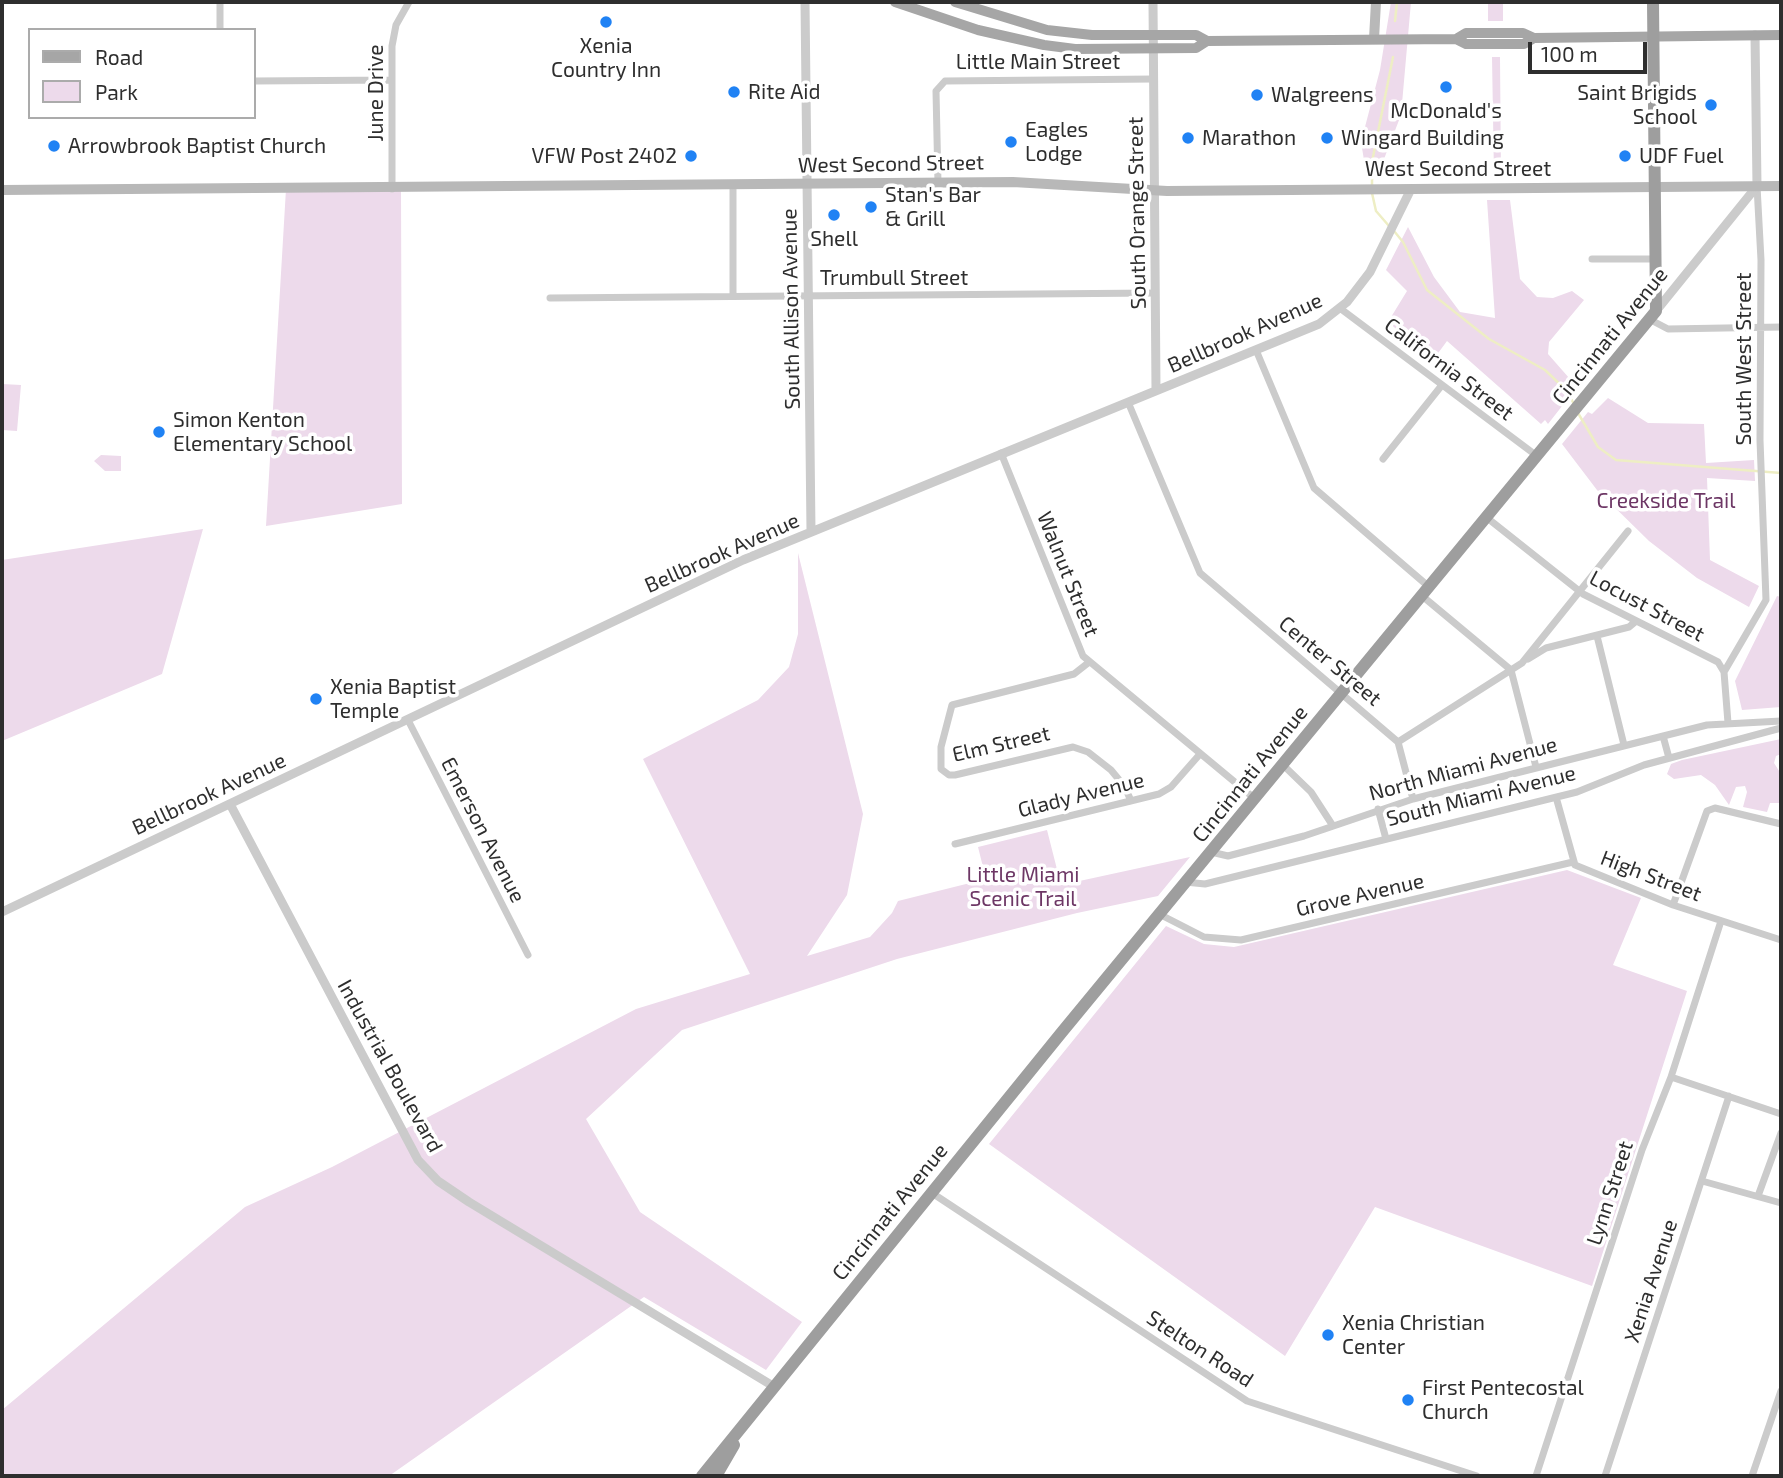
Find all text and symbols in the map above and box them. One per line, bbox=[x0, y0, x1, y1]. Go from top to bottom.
marker: Xenia Country Inn bbox=[598, 14, 614, 30]
legend bbox=[28, 28, 256, 119]
scale bar bbox=[1531, 28, 1650, 72]
place label: Xenia Country Inn bbox=[551, 33, 661, 83]
text: 100 m bbox=[1541, 41, 1598, 66]
text: Road bbox=[95, 44, 143, 69]
street label: June Drive bbox=[363, 44, 389, 142]
street label: Little Main Street bbox=[956, 49, 1120, 75]
text: Park bbox=[95, 79, 138, 104]
place label: Rite Aid bbox=[748, 79, 820, 105]
marker: McDonald's bbox=[1438, 79, 1454, 95]
place label: Saint Brigids School bbox=[1577, 80, 1697, 130]
place label: Walgreens bbox=[1271, 82, 1374, 108]
marker: Rite Aid bbox=[726, 84, 742, 100]
marker: Walgreens bbox=[1249, 87, 1265, 103]
marker: Saint Brigids School bbox=[1703, 97, 1719, 113]
place label: McDonald's bbox=[1390, 98, 1502, 124]
street label: South Orange Street bbox=[1123, 116, 1151, 310]
place label: Eagles Lodge bbox=[1025, 117, 1088, 167]
place label: Marathon bbox=[1202, 125, 1296, 151]
place label: Wingard Building bbox=[1341, 125, 1504, 151]
marker: Marathon bbox=[1180, 130, 1196, 146]
marker: Wingard Building bbox=[1319, 130, 1335, 146]
place label: Arrowbrook Baptist Church bbox=[68, 133, 326, 159]
marker: Eagles Lodge bbox=[1003, 134, 1019, 150]
marker: Arrowbrook Baptist Church bbox=[46, 138, 62, 154]
place label: VFW Post 2402 bbox=[532, 143, 677, 169]
place label: UDF Fuel bbox=[1639, 143, 1723, 169]
marker: VFW Post 2402 bbox=[683, 148, 699, 164]
marker: UDF Fuel bbox=[1617, 148, 1633, 164]
street label: West Second Street bbox=[798, 150, 984, 178]
street label: West Second Street bbox=[1365, 156, 1551, 182]
place label: Stan's Bar & Grill bbox=[885, 182, 981, 232]
marker: Stan's Bar & Grill bbox=[863, 199, 879, 215]
marker: Shell bbox=[826, 207, 842, 223]
street label: South Allison Avenue bbox=[777, 208, 805, 410]
place label: Shell bbox=[810, 226, 858, 252]
street label: Cincinnati Avenue bbox=[1547, 262, 1673, 410]
street label: Trumbull Street bbox=[820, 265, 968, 291]
street label: South West Street bbox=[1731, 272, 1757, 446]
street label: Bellbrook Avenue bbox=[1164, 288, 1326, 378]
street label: California Street bbox=[1379, 312, 1519, 426]
place label: Simon Kenton Elementary School bbox=[173, 407, 352, 457]
marker: Simon Kenton Elementary School bbox=[151, 424, 167, 440]
park label: Creekside Trail bbox=[1597, 488, 1735, 514]
street label: Bellbrook Avenue bbox=[641, 508, 803, 598]
street label: Walnut Street bbox=[1031, 508, 1105, 640]
street label: Locust Street bbox=[1585, 565, 1709, 647]
street label: Center Street bbox=[1274, 611, 1386, 711]
place label: Xenia Baptist Temple bbox=[330, 674, 456, 724]
marker: Xenia Baptist Temple bbox=[308, 691, 324, 707]
street label: Cincinnati Avenue bbox=[1187, 700, 1313, 848]
street label: Elm Street bbox=[950, 721, 1052, 767]
street label: North Miami Avenue bbox=[1366, 732, 1560, 806]
street label: Bellbrook Avenue bbox=[128, 747, 290, 841]
street label: Emerson Avenue bbox=[436, 753, 530, 907]
street label: South Miami Avenue bbox=[1384, 760, 1578, 832]
street label: Glady Avenue bbox=[1015, 767, 1147, 823]
street label: High Street bbox=[1597, 845, 1705, 907]
park label: Little Miami Scenic Trail bbox=[967, 862, 1079, 912]
street label: Grove Avenue bbox=[1294, 868, 1426, 922]
street label: Industrial Boulevard bbox=[332, 975, 448, 1157]
street label: Cincinnati Avenue bbox=[827, 1138, 953, 1286]
street label: Lynn Street bbox=[1581, 1138, 1639, 1248]
street label: Xenia Avenue bbox=[1619, 1216, 1683, 1346]
street label: Stelton Road bbox=[1142, 1305, 1258, 1393]
place label: Xenia Christian Center bbox=[1342, 1310, 1485, 1360]
marker: Xenia Christian Center bbox=[1320, 1327, 1336, 1343]
place label: First Pentecostal Church bbox=[1422, 1375, 1584, 1425]
marker: First Pentecostal Church bbox=[1400, 1392, 1416, 1408]

